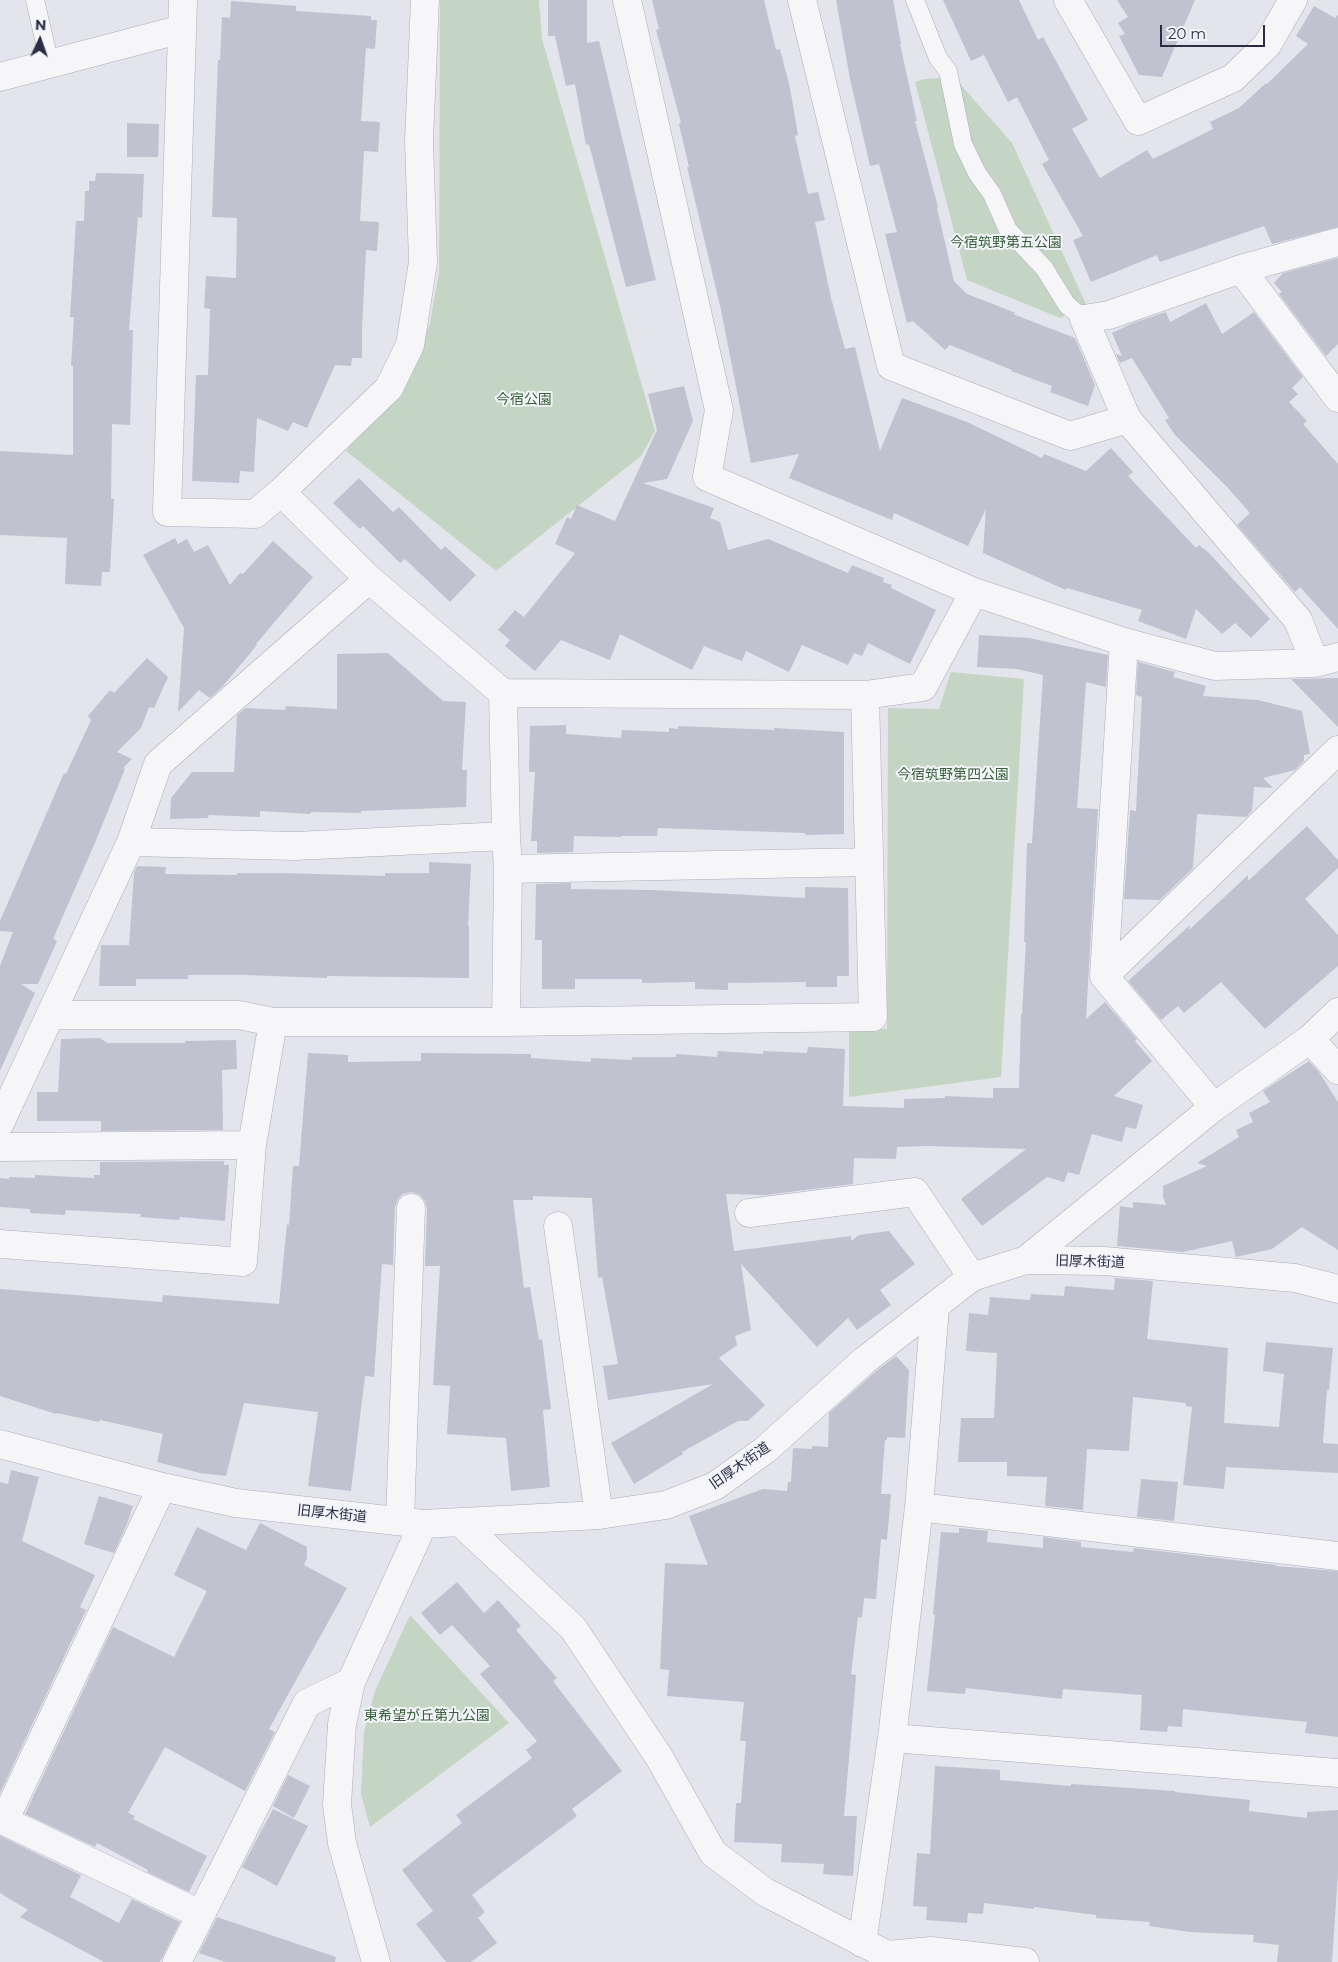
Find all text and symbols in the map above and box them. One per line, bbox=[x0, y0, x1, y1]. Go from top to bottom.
north arrow bbox=[15, 15, 65, 65]
scale bar bbox=[1163, 15, 1268, 47]
text: N bbox=[35, 16, 47, 34]
text: 20 m bbox=[1168, 24, 1206, 43]
park label: 今宿筑野第五公園 bbox=[950, 235, 1062, 251]
park label: 今宿公園 bbox=[496, 392, 552, 408]
park label: 今宿筑野第四公園 bbox=[897, 767, 1009, 783]
street label: 旧厚木街道 bbox=[1055, 1252, 1125, 1272]
street label: 旧厚木街道 bbox=[707, 1439, 773, 1493]
street label: 旧厚木街道 bbox=[296, 1502, 368, 1526]
park label: 東希望が丘第九公園 bbox=[364, 1708, 490, 1724]

